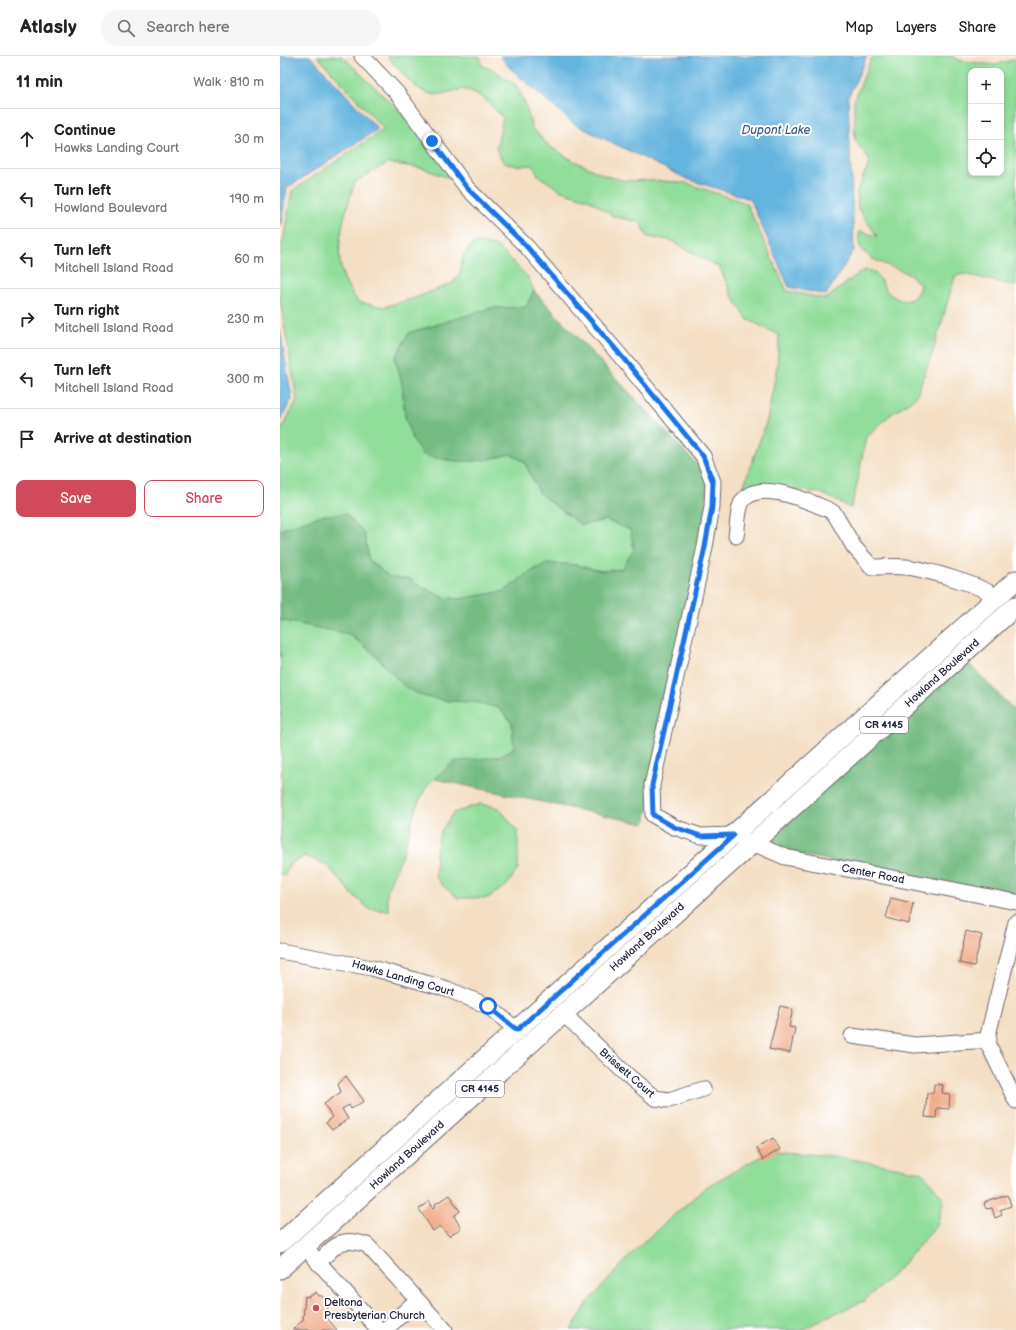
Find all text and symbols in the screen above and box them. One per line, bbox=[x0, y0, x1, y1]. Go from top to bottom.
search box bbox=[101, 10, 381, 46]
text: Atlasly bbox=[20, 16, 77, 39]
icon: search bbox=[115, 17, 137, 39]
text: Search here bbox=[147, 18, 230, 37]
text: Map bbox=[845, 19, 873, 36]
text: Layers bbox=[895, 19, 937, 36]
text: Share bbox=[959, 19, 996, 36]
map controls bbox=[968, 68, 1004, 176]
button: + bbox=[968, 68, 1004, 104]
text: 11 min bbox=[16, 72, 63, 92]
text: Walk · 810 m bbox=[193, 74, 264, 90]
button: − bbox=[968, 104, 1004, 140]
text: Continue bbox=[54, 121, 116, 140]
water label: Dupont Lake bbox=[742, 123, 810, 138]
icon: ahead bbox=[16, 128, 38, 150]
text: 30 m bbox=[234, 131, 264, 147]
route end bbox=[423, 132, 441, 150]
text: Hawks Landing Court bbox=[54, 140, 179, 156]
button: locate bbox=[968, 140, 1004, 176]
text: Turn left bbox=[54, 181, 111, 200]
icon: left bbox=[16, 188, 38, 210]
text: 190 m bbox=[230, 191, 264, 207]
text: Howland Boulevard bbox=[54, 200, 167, 216]
text: Turn left bbox=[54, 241, 111, 260]
icon: left bbox=[16, 248, 38, 270]
text: 60 m bbox=[234, 251, 264, 267]
text: Mitchell Island Road bbox=[54, 260, 173, 276]
text: Turn right bbox=[54, 301, 119, 320]
icon: right bbox=[16, 308, 38, 330]
text: 230 m bbox=[227, 311, 264, 327]
text: Mitchell Island Road bbox=[54, 320, 173, 336]
text: Turn left bbox=[54, 361, 111, 380]
icon: left bbox=[16, 368, 38, 390]
text: 300 m bbox=[226, 371, 264, 387]
text: Mitchell Island Road bbox=[54, 380, 173, 396]
icon: arrive bbox=[16, 428, 38, 450]
text: Arrive at destination bbox=[54, 429, 192, 448]
button: Save bbox=[16, 480, 136, 517]
button: Share bbox=[144, 480, 264, 517]
street label: Howland Boulevard bbox=[902, 636, 982, 710]
road number: CR 4145 bbox=[860, 717, 908, 733]
street label: Center Road bbox=[841, 862, 905, 886]
street label: Howland Boulevard bbox=[607, 900, 687, 974]
street label: Hawks Landing Court bbox=[350, 957, 456, 999]
route start bbox=[479, 997, 497, 1015]
street label: Brissett Court bbox=[597, 1046, 658, 1101]
road number: CR 4145 bbox=[456, 1081, 504, 1097]
street label: Howland Boulevard bbox=[367, 1118, 447, 1192]
place label: Deltona Presbyterian Church bbox=[324, 1296, 425, 1322]
marker: Deltona Presbyterian Church bbox=[311, 1303, 321, 1313]

